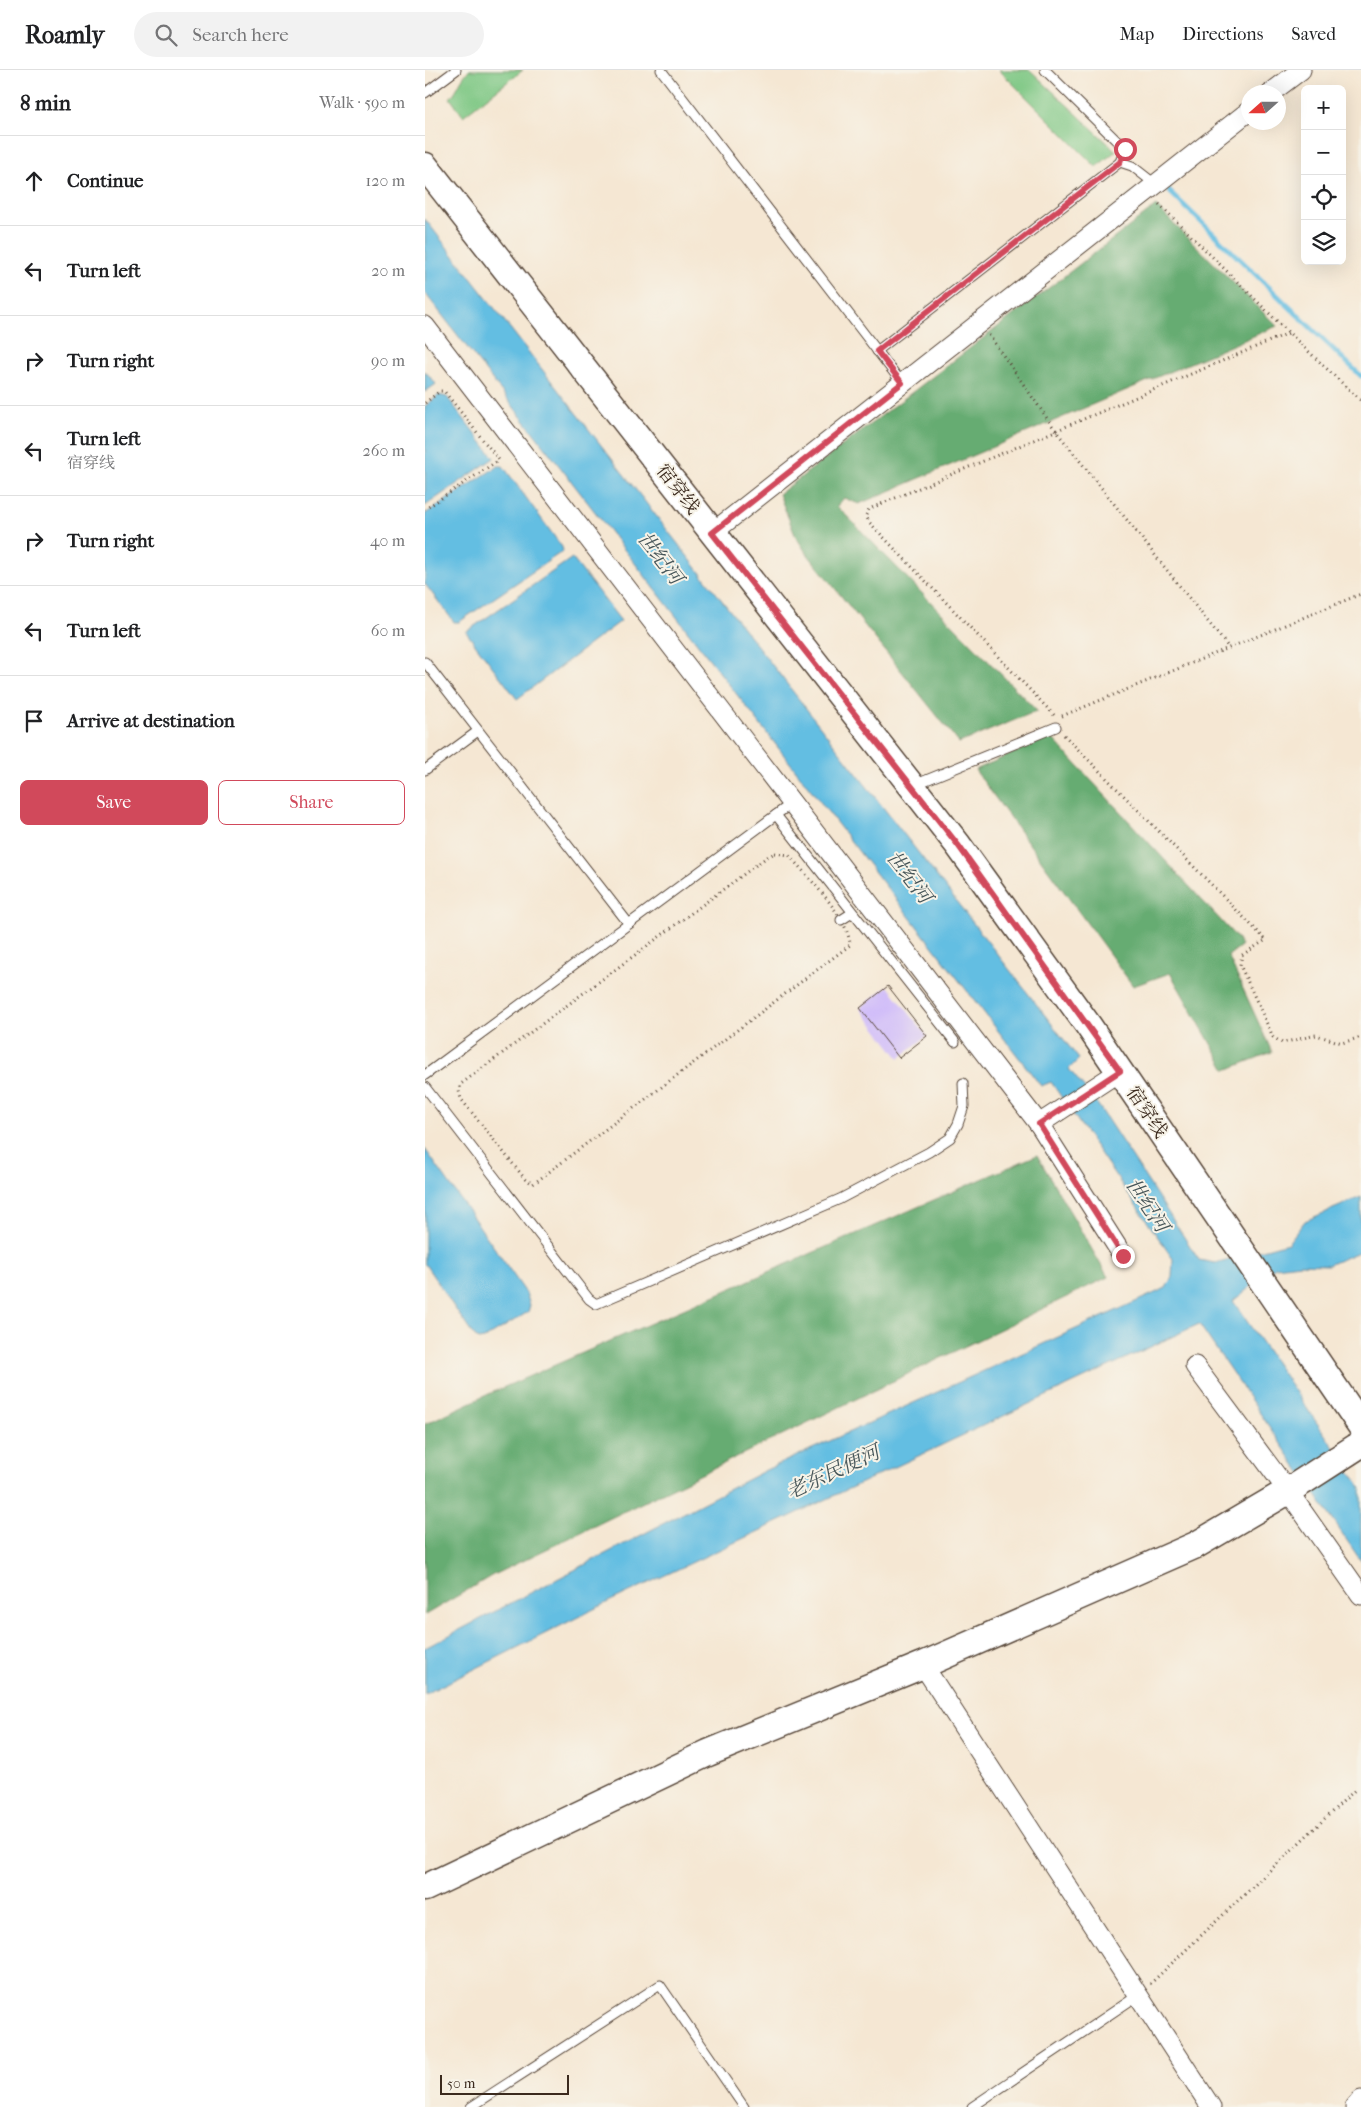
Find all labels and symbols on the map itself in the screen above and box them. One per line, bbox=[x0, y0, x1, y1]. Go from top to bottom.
north arrow bbox=[1241, 85, 1286, 130]
route start bbox=[1114, 138, 1137, 161]
street label: 宿穿线 bbox=[652, 460, 704, 518]
water label: 世纪河 bbox=[632, 527, 689, 591]
water label: 世纪河 bbox=[881, 846, 938, 910]
street label: 宿穿线 bbox=[1122, 1082, 1172, 1142]
water label: 世纪河 bbox=[1121, 1174, 1175, 1239]
route end bbox=[1112, 1245, 1135, 1268]
water label: 老东民便河 bbox=[783, 1439, 886, 1504]
scale bar bbox=[440, 2072, 569, 2095]

